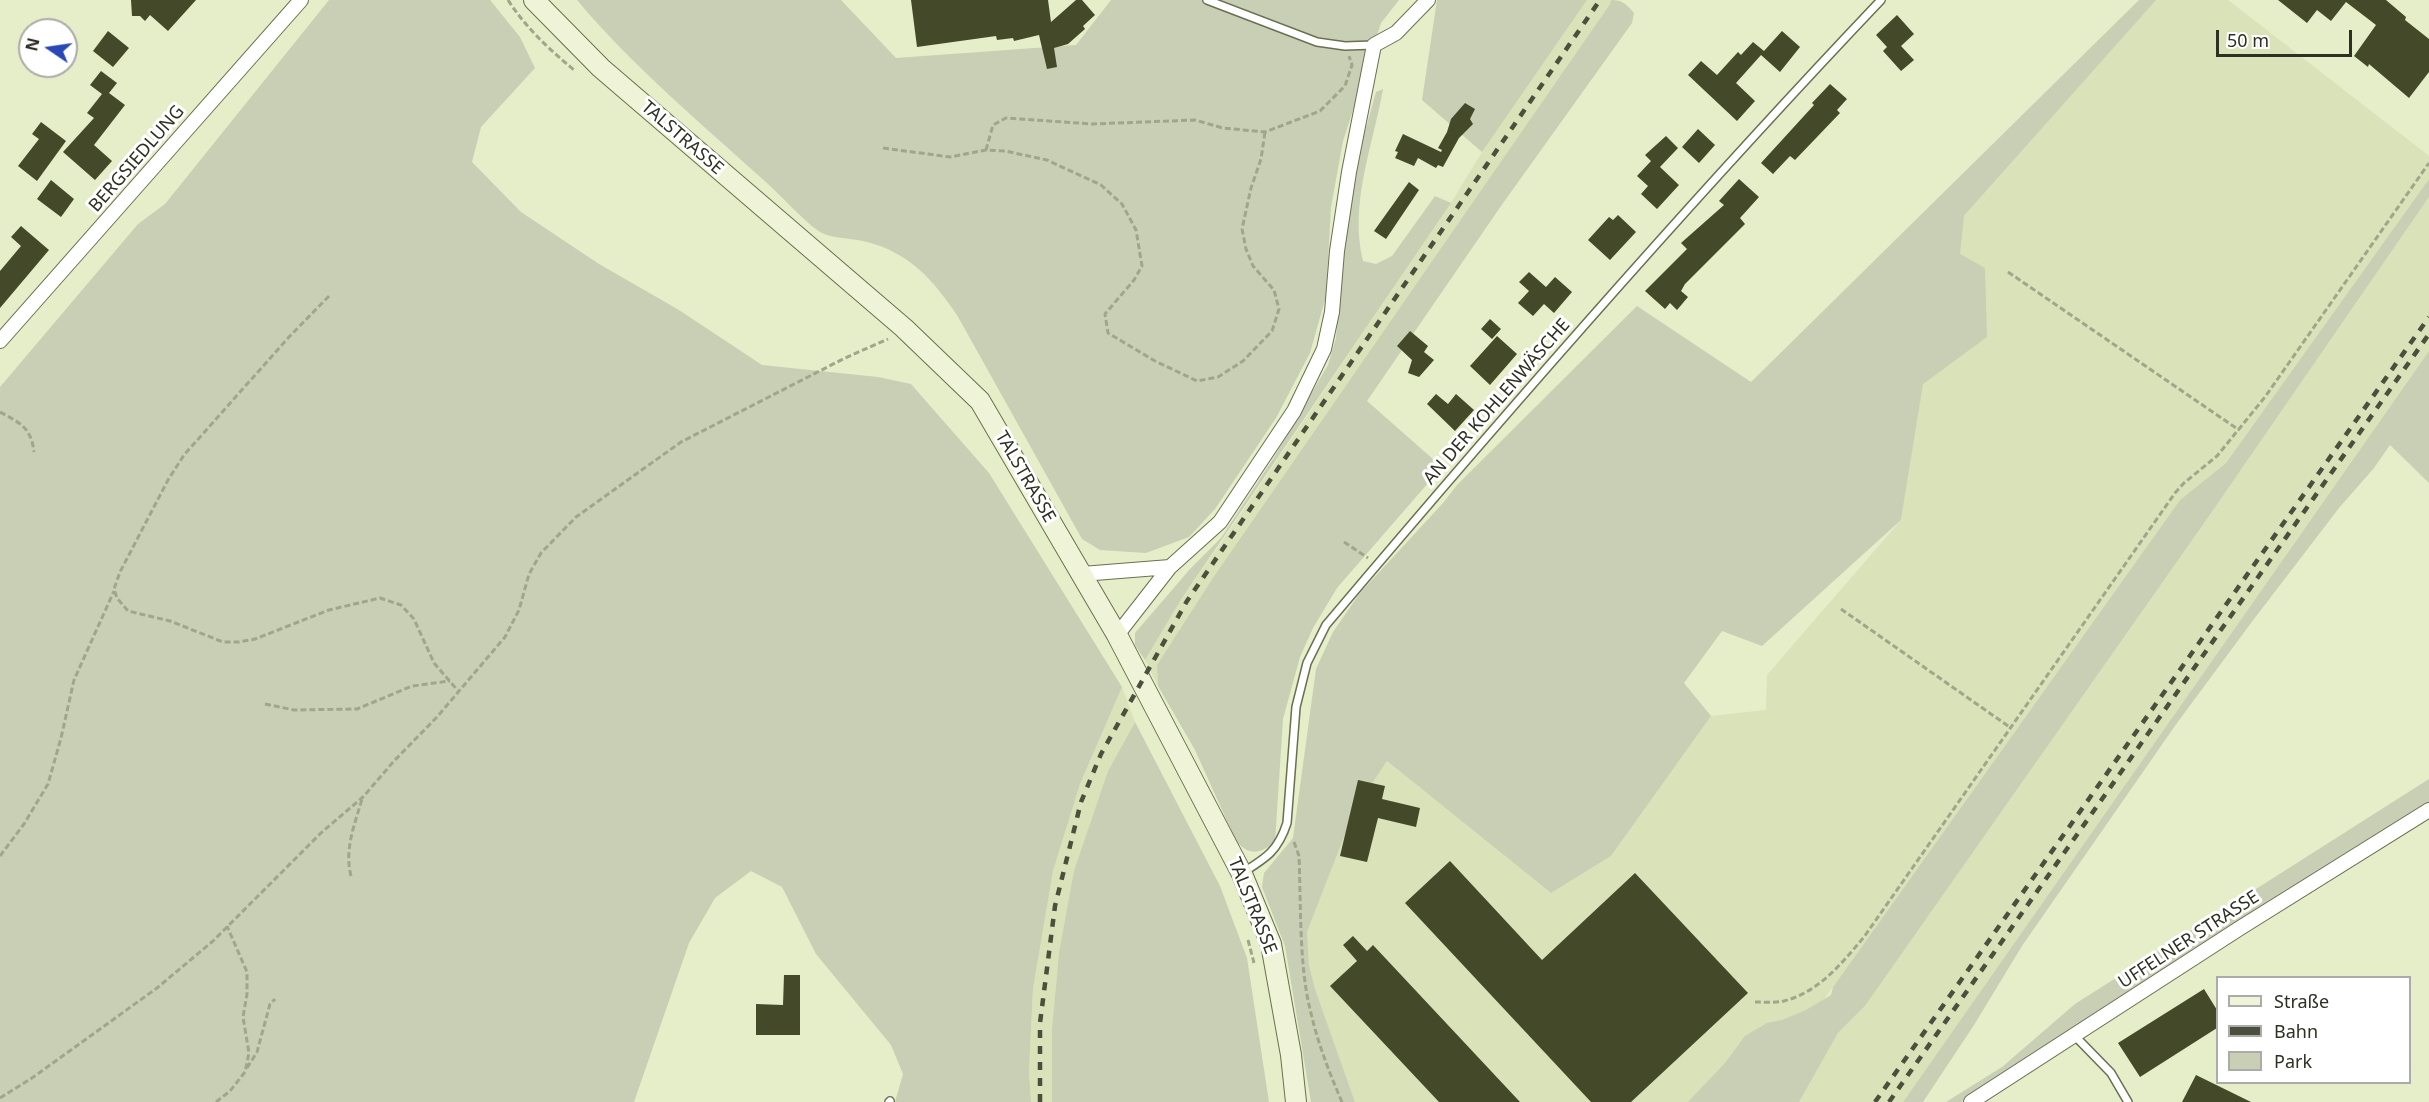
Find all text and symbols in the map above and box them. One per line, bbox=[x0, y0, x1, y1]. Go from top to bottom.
north arrow bbox=[18, 18, 78, 78]
scale bar bbox=[2219, 18, 2356, 56]
text: 50 m bbox=[2227, 28, 2269, 52]
text: N bbox=[20, 36, 45, 53]
street label: TALSTRASSE bbox=[636, 96, 728, 180]
street label: BERGSIEDLUNG bbox=[85, 101, 189, 217]
street label: AN DER KOHLENWÄSCHE bbox=[1419, 315, 1575, 489]
street label: TALSTRASSE bbox=[990, 427, 1060, 527]
street label: TALSTRASSE bbox=[1223, 855, 1281, 957]
street label: UFFELNER STRASSE bbox=[2115, 886, 2263, 994]
legend bbox=[2216, 976, 2411, 1084]
text: Straße bbox=[2274, 989, 2329, 1013]
text: Bahn bbox=[2274, 1019, 2318, 1043]
text: Park bbox=[2274, 1049, 2312, 1073]

